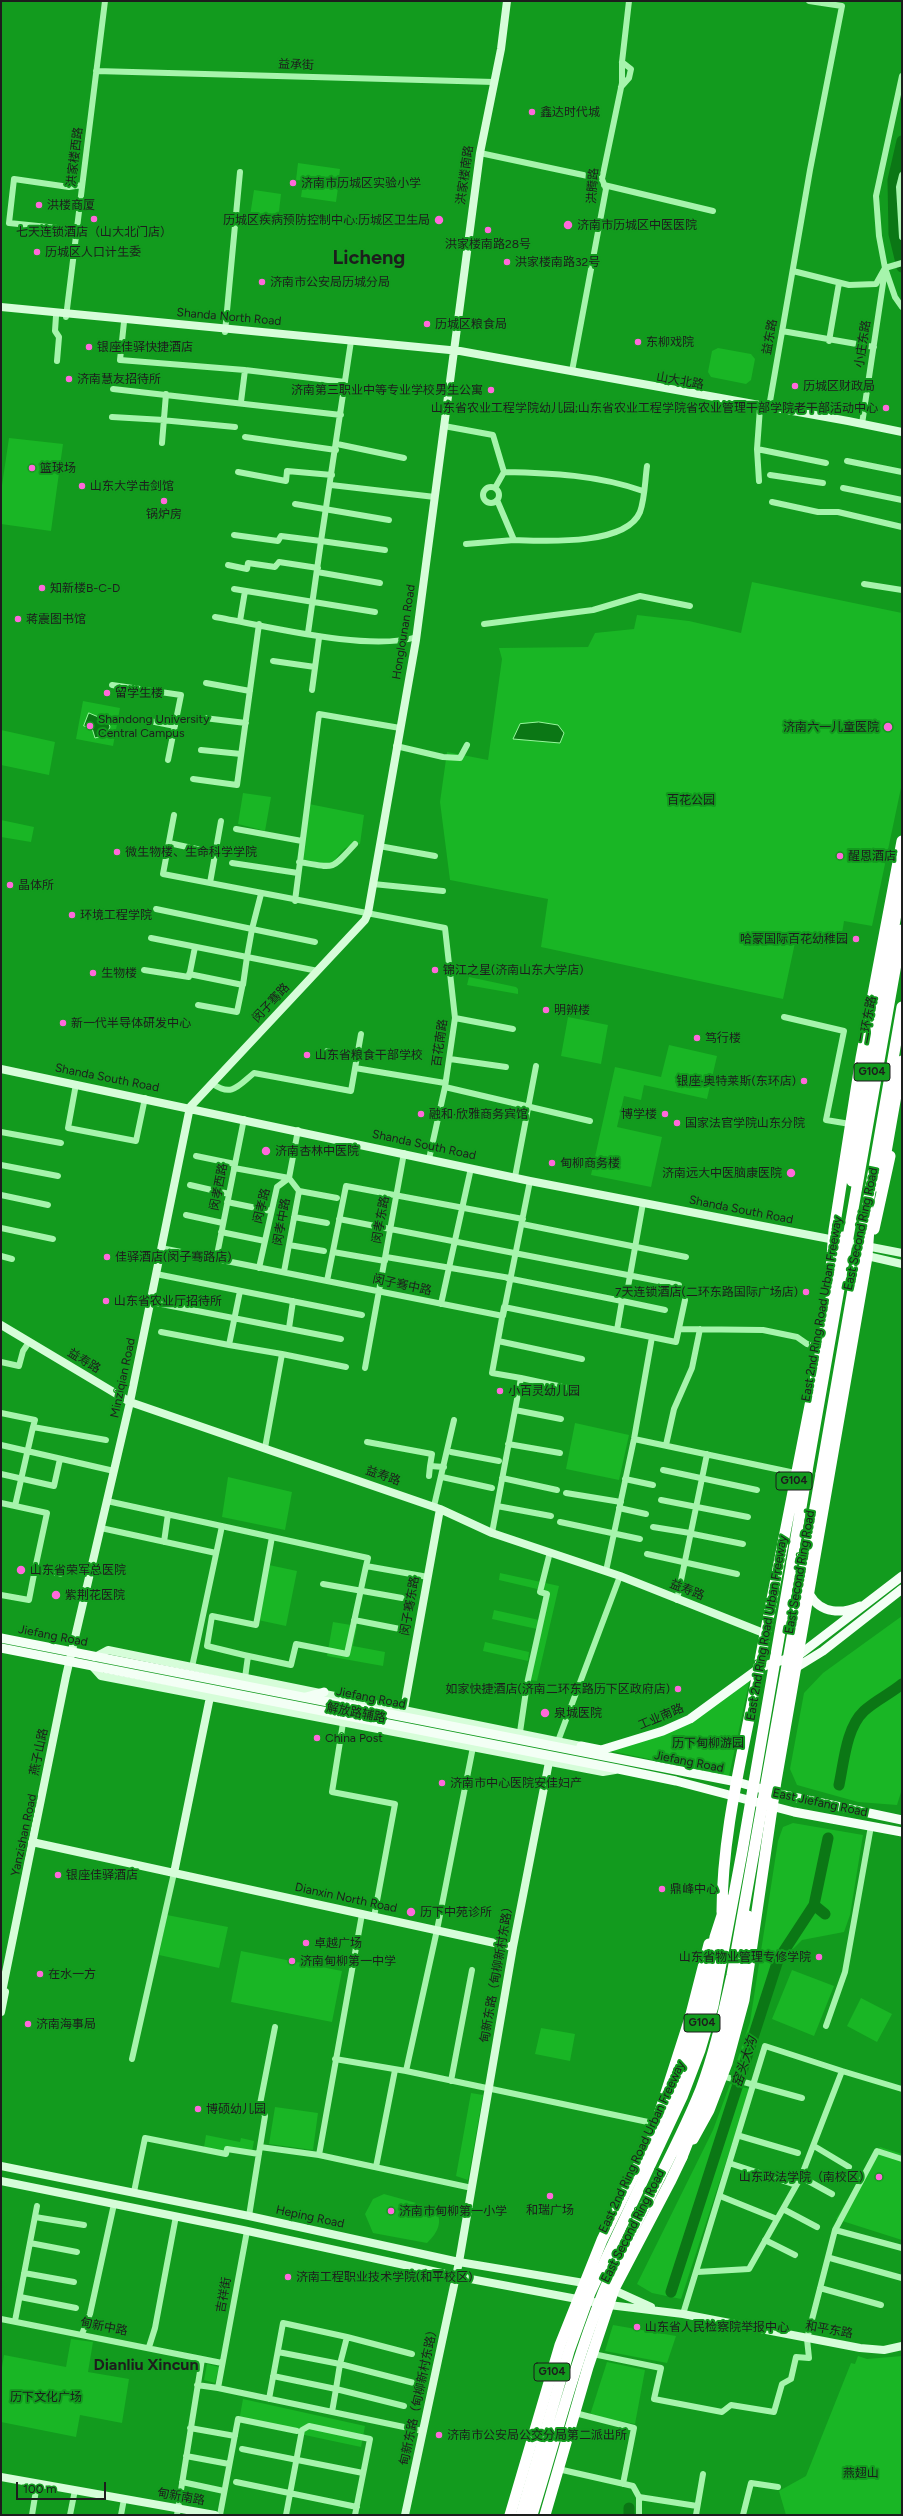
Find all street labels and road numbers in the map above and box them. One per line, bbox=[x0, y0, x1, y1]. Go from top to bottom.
street label: 益承街 bbox=[278, 57, 314, 73]
street label: 洪家楼西路 bbox=[64, 126, 86, 188]
street label: 洪家楼南路 bbox=[454, 144, 476, 206]
street label: 洪腾路 bbox=[585, 168, 601, 204]
street label: Shanda North Road bbox=[176, 305, 282, 329]
street label: 益东路 bbox=[760, 318, 780, 356]
street label: 小庄东路 bbox=[852, 319, 874, 369]
street label: 山大北路 bbox=[655, 370, 705, 392]
street label: Honglounan Road bbox=[389, 583, 419, 681]
street label: 闵子骞路 bbox=[249, 981, 293, 1025]
street label: 二环东路 bbox=[857, 995, 879, 1045]
street label: 百花南路 bbox=[430, 1018, 450, 1068]
street label: Shanda South Road bbox=[54, 1061, 160, 1095]
road number: G104 bbox=[854, 1063, 890, 1081]
street label: Shanda South Road bbox=[371, 1127, 477, 1163]
street label: 闵孝西路 bbox=[207, 1162, 231, 1212]
street label: East Second Ring Road bbox=[841, 1166, 881, 1292]
street label: 闵孝路 bbox=[251, 1187, 273, 1225]
street label: Shanda South Road bbox=[688, 1193, 794, 1227]
street label: 闵孝东路 bbox=[370, 1195, 392, 1245]
street label: 闵孝中路 bbox=[271, 1197, 293, 1247]
street label: East 2nd Ring Road Urban Freeway bbox=[799, 1215, 845, 1403]
street label: 闵子骞中路 bbox=[371, 1272, 433, 1298]
street label: Minziqian Road bbox=[107, 1337, 139, 1419]
street label: 益寿路 bbox=[65, 1346, 103, 1376]
street label: 益寿路 bbox=[364, 1463, 402, 1489]
road number: G104 bbox=[776, 1472, 812, 1490]
street label: East Second Ring Road bbox=[782, 1509, 818, 1635]
street label: East 2nd Ring Road Urban Freeway bbox=[744, 1534, 790, 1722]
street label: 闵子骞东路 bbox=[398, 1575, 422, 1637]
street label: 益寿路 bbox=[668, 1577, 706, 1603]
street label: Jiefang Road bbox=[17, 1622, 89, 1650]
street label: Jiefang Road bbox=[335, 1684, 407, 1712]
street label: 解放路辅路 bbox=[325, 1700, 387, 1726]
street label: 工业南路 bbox=[636, 1701, 686, 1733]
street label: 燕子山路 bbox=[27, 1727, 51, 1777]
street label: Jiefang Road bbox=[653, 1748, 725, 1776]
street label: East Jiefang Road bbox=[771, 1786, 869, 1820]
street label: Yanzishan Road bbox=[8, 1793, 40, 1877]
street label: Dianxin North Road bbox=[294, 1880, 398, 1916]
street label: 甸新东路（甸柳新村东路） bbox=[477, 1900, 517, 2044]
road number: G104 bbox=[684, 2014, 720, 2032]
street label: East 2nd Ring Road Urban Freeway bbox=[596, 2059, 688, 2235]
street label: East Second Ring Road bbox=[598, 2167, 668, 2285]
street label: Heping Road bbox=[274, 2203, 346, 2231]
street label: 吉祥街 bbox=[214, 2276, 234, 2314]
street label: 甸新中路 bbox=[79, 2315, 129, 2339]
street label: 和平东路 bbox=[804, 2319, 854, 2341]
street label: 甸新东路（甸柳新村东路） bbox=[397, 2323, 441, 2467]
road number: G104 bbox=[534, 2363, 570, 2381]
street label: 甸新南路 bbox=[156, 2486, 206, 2508]

